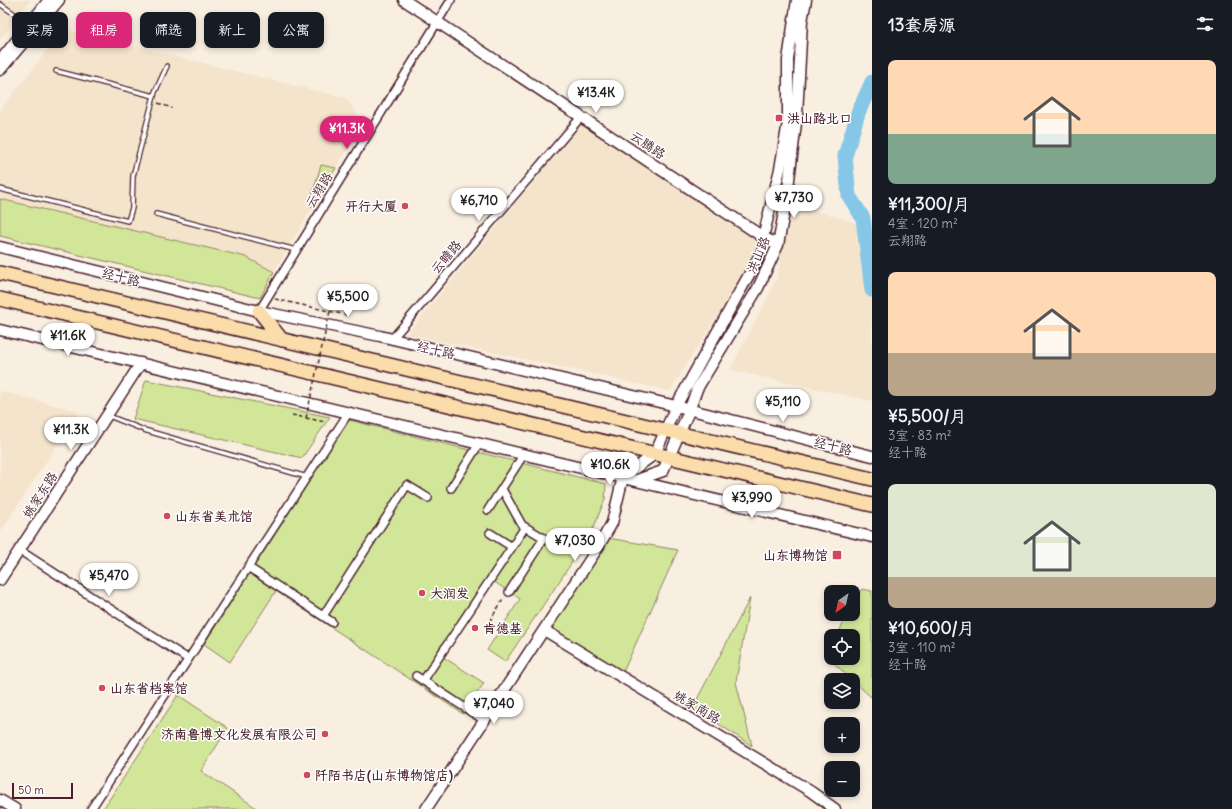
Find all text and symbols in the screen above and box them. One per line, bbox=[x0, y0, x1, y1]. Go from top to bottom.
chip: 买房 bbox=[12, 12, 68, 48]
chip: 租房 bbox=[76, 12, 132, 48]
chip: 筛选 bbox=[140, 12, 196, 48]
chip: 新上 bbox=[204, 12, 260, 48]
chip: 公寓 bbox=[268, 12, 324, 48]
icon: filters bbox=[1194, 13, 1216, 35]
text: 13套房源 bbox=[888, 14, 955, 36]
pin: ¥13.4K bbox=[563, 80, 629, 114]
text: ¥13.4K bbox=[577, 84, 615, 101]
icon: home bbox=[1016, 86, 1088, 158]
place label: 洪山路北口 bbox=[787, 110, 852, 127]
marker: 洪山路北口 bbox=[774, 113, 784, 123]
pin: ¥11.3K bbox=[314, 116, 380, 150]
text: ¥11.3K bbox=[329, 120, 365, 137]
street label: 云腾路 bbox=[627, 127, 669, 163]
street label: 云翔路 bbox=[301, 169, 337, 211]
pin: ¥7,730 bbox=[761, 185, 827, 219]
pin: ¥6,710 bbox=[446, 188, 512, 222]
text: ¥7,730 bbox=[774, 189, 814, 206]
text: ¥6,710 bbox=[460, 192, 498, 209]
text: ¥11,300/月 bbox=[888, 193, 970, 215]
place label: 开行大厦 bbox=[345, 198, 397, 215]
marker: 开行大厦 bbox=[400, 201, 410, 211]
text: 4室 · 120 m² bbox=[888, 215, 958, 232]
text: 云翔路 bbox=[888, 232, 927, 249]
street label: 洪山路 bbox=[743, 234, 773, 276]
street label: 云瞻路 bbox=[427, 237, 465, 277]
street label: 经十路 bbox=[100, 264, 142, 290]
pin: ¥5,500 bbox=[315, 284, 381, 318]
text: ¥5,500 bbox=[327, 288, 369, 305]
icon: home bbox=[1016, 298, 1088, 370]
pin: ¥11.6K bbox=[35, 323, 101, 357]
text: ¥11.6K bbox=[50, 327, 86, 344]
street label: 经十路 bbox=[415, 337, 457, 363]
pin: ¥5,110 bbox=[750, 389, 816, 423]
text: ¥5,110 bbox=[765, 393, 801, 410]
text: ¥5,500/月 bbox=[888, 405, 966, 427]
pin: ¥11.3K bbox=[38, 417, 104, 451]
text: ¥11.3K bbox=[53, 421, 89, 438]
text: 3室 · 83 m² bbox=[888, 427, 952, 444]
street label: 经十路 bbox=[812, 433, 854, 459]
text: 经十路 bbox=[888, 444, 927, 461]
pin: ¥10.6K bbox=[577, 452, 643, 486]
text: ¥10.6K bbox=[590, 456, 630, 473]
street label: 姚家东路 bbox=[19, 469, 61, 521]
pin: ¥3,990 bbox=[719, 485, 785, 519]
text: ¥3,990 bbox=[731, 489, 773, 506]
place label: 山东省美术馆 bbox=[175, 508, 253, 525]
icon: home bbox=[1016, 510, 1088, 582]
marker: 山东省美术馆 bbox=[162, 511, 172, 521]
pin: ¥7,030 bbox=[542, 528, 608, 562]
text: ¥7,030 bbox=[554, 532, 596, 549]
place label: 山东博物馆 bbox=[763, 547, 828, 564]
marker: 山东博物馆 bbox=[831, 549, 843, 561]
pin: ¥5,470 bbox=[76, 563, 142, 597]
text: ¥5,470 bbox=[89, 567, 129, 584]
place label: 大润发 bbox=[430, 585, 469, 602]
north arrow bbox=[824, 585, 860, 621]
map controls bbox=[824, 585, 860, 797]
marker: 大润发 bbox=[417, 588, 427, 598]
text: ¥10,600/月 bbox=[888, 617, 975, 639]
place label: 肯德基 bbox=[483, 620, 522, 637]
marker: 肯德基 bbox=[470, 623, 480, 633]
button: locate bbox=[824, 629, 860, 665]
text: 3室 · 110 m² bbox=[888, 639, 956, 656]
text: 经十路 bbox=[888, 656, 927, 673]
button: layers bbox=[824, 673, 860, 709]
place label: 山东省档案馆 bbox=[110, 680, 188, 697]
marker: 山东省档案馆 bbox=[97, 683, 107, 693]
street label: 姚家南路 bbox=[670, 686, 724, 728]
pin: ¥7,040 bbox=[461, 691, 527, 725]
text: ¥7,040 bbox=[473, 695, 515, 712]
button: + bbox=[824, 717, 860, 753]
place label: 济南鲁博文化发展有限公司 bbox=[161, 726, 317, 743]
marker: 济南鲁博文化发展有限公司 bbox=[320, 729, 330, 739]
button: − bbox=[824, 761, 860, 797]
place label: 阡陌书店(山东博物馆店) bbox=[315, 767, 453, 784]
marker: 阡陌书店(山东博物馆店) bbox=[302, 770, 312, 780]
scale bar bbox=[12, 781, 73, 800]
text: 50 m bbox=[18, 783, 44, 797]

